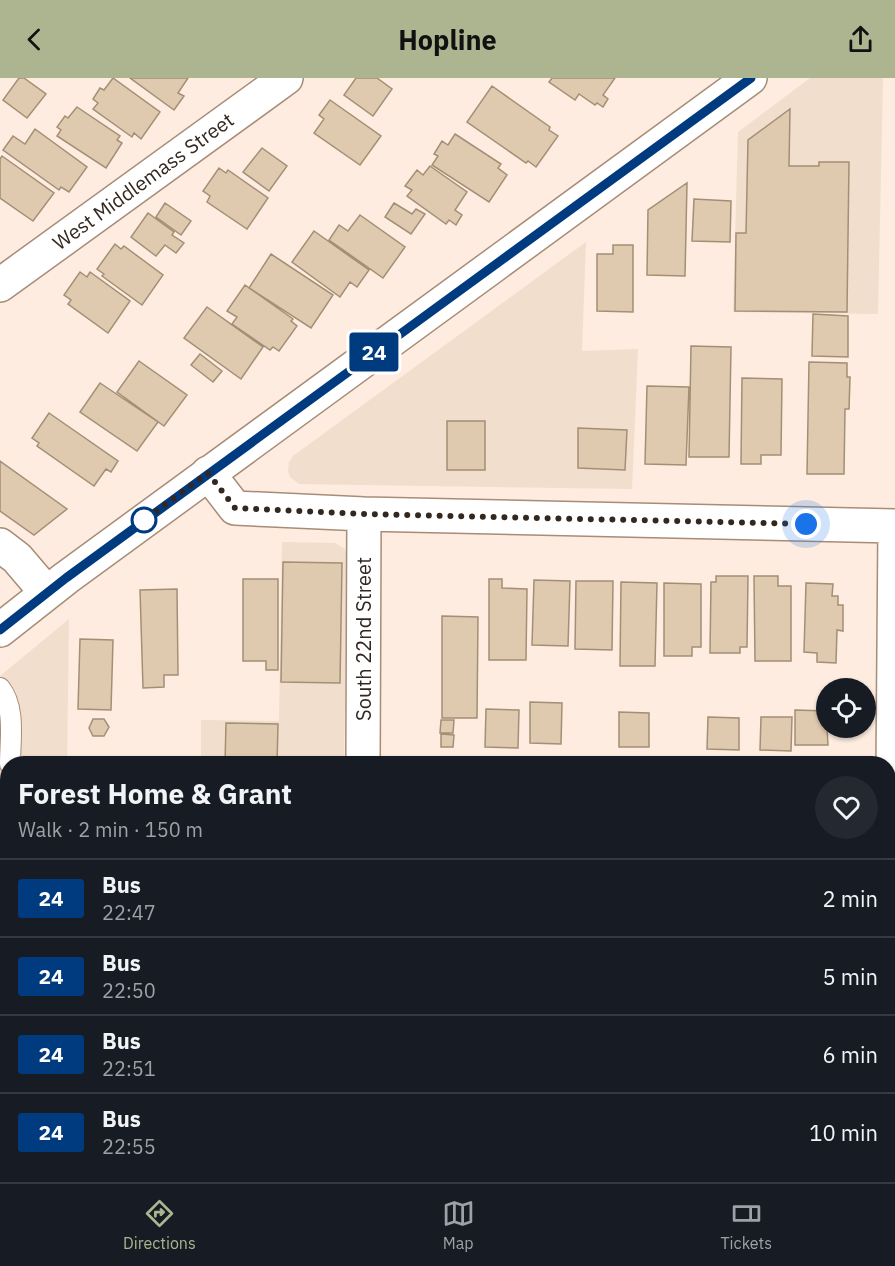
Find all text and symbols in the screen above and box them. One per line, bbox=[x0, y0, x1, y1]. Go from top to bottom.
text: Hopline bbox=[398, 22, 497, 57]
icon: back bbox=[18, 23, 51, 56]
icon: share bbox=[844, 23, 877, 56]
street label: West Middlemass Street bbox=[47, 106, 239, 256]
line badge: 24 bbox=[347, 332, 401, 372]
text: 24 bbox=[361, 338, 387, 366]
unlabelled marker bbox=[131, 507, 157, 533]
your location bbox=[791, 509, 821, 539]
street label: South 22nd Street bbox=[350, 557, 377, 721]
map controls bbox=[816, 678, 876, 738]
button: locate bbox=[816, 678, 876, 738]
text: Forest Home & Grant bbox=[18, 775, 292, 812]
button: heart bbox=[815, 776, 878, 839]
text: Walk · 2 min · 150 m bbox=[18, 816, 203, 843]
text: Bus bbox=[102, 870, 141, 899]
text: 24 bbox=[38, 884, 64, 912]
text: 2 min bbox=[822, 884, 878, 913]
text: 22:47 bbox=[102, 899, 156, 926]
text: Bus bbox=[102, 948, 141, 977]
text: 24 bbox=[38, 962, 64, 990]
text: 5 min bbox=[822, 962, 878, 991]
text: 22:50 bbox=[102, 977, 156, 1004]
text: Bus bbox=[102, 1026, 141, 1055]
text: 24 bbox=[38, 1040, 64, 1068]
text: 6 min bbox=[822, 1040, 878, 1069]
text: 22:51 bbox=[102, 1055, 156, 1082]
text: Bus bbox=[102, 1104, 141, 1133]
text: 24 bbox=[38, 1118, 64, 1146]
text: 10 min bbox=[809, 1118, 878, 1147]
text: 22:55 bbox=[102, 1133, 156, 1160]
tab: Directions bbox=[123, 1197, 196, 1253]
tab: Map bbox=[442, 1197, 475, 1253]
tab: Tickets bbox=[720, 1197, 772, 1253]

